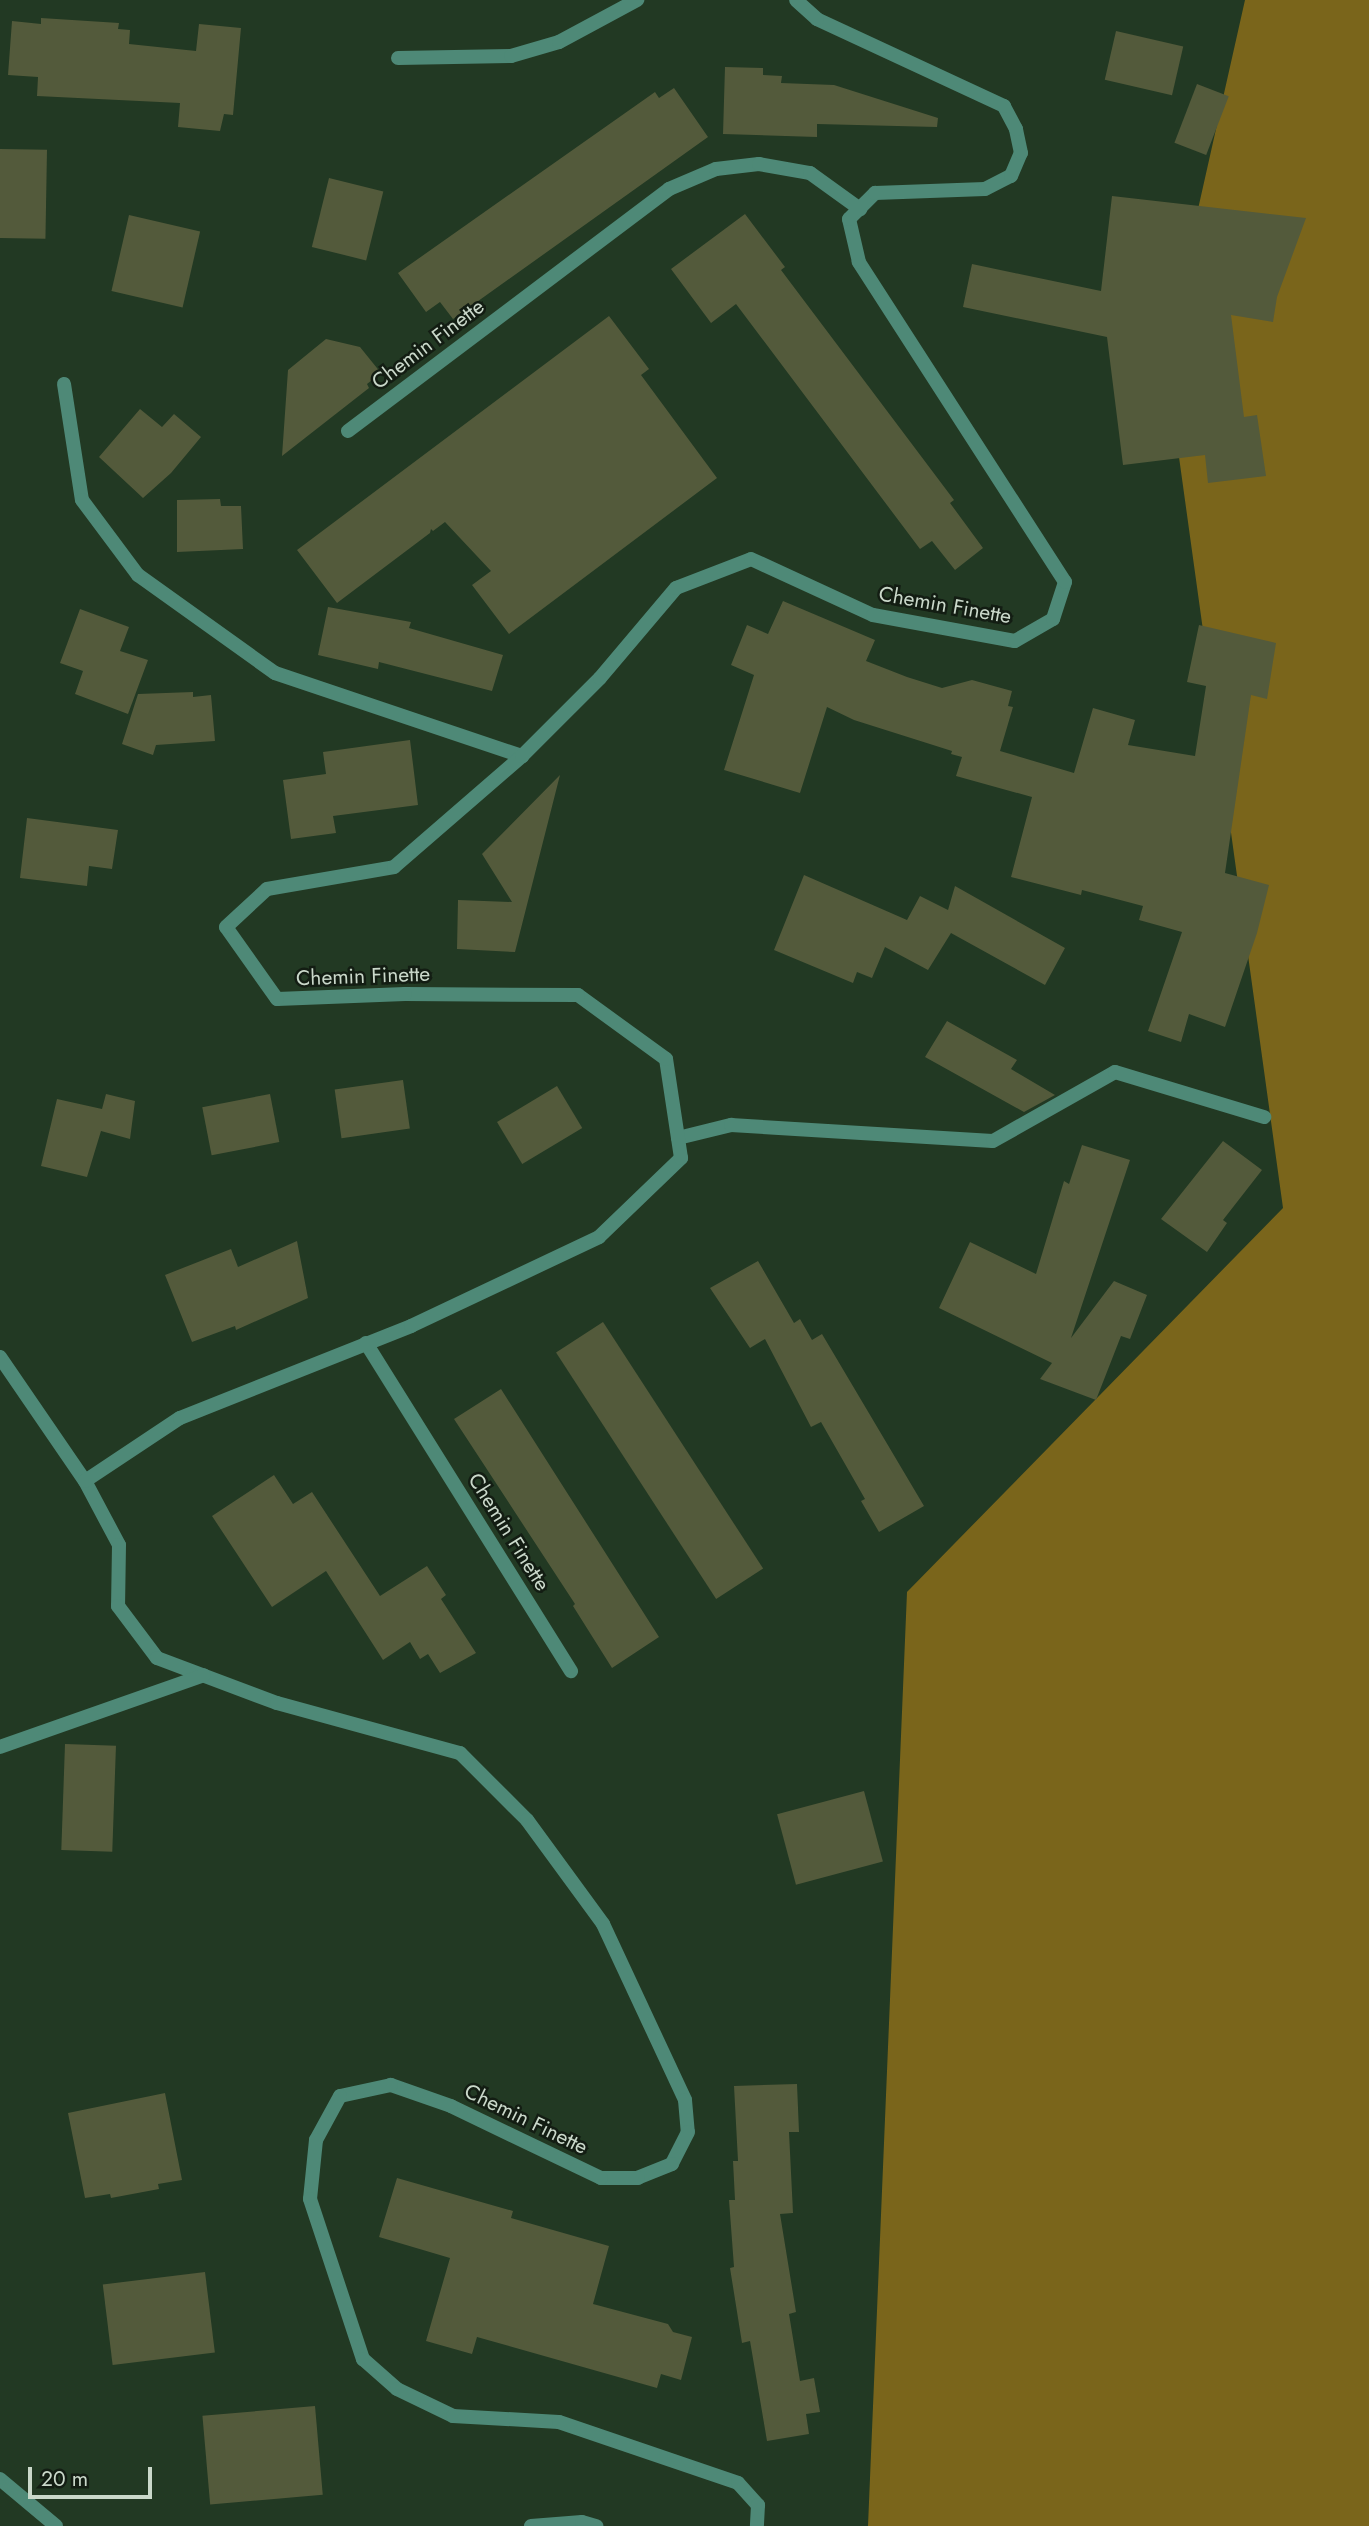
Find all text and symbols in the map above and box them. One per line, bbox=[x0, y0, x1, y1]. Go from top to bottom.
street label: Chemin Finette bbox=[367, 294, 489, 394]
street label: Chemin Finette bbox=[877, 581, 1013, 629]
street label: Chemin Finette bbox=[296, 961, 430, 991]
street label: Chemin Finette bbox=[463, 1468, 555, 1596]
street label: Chemin Finette bbox=[460, 2078, 592, 2160]
scale bar bbox=[32, 2452, 156, 2496]
text: 20 m bbox=[41, 2464, 88, 2494]

